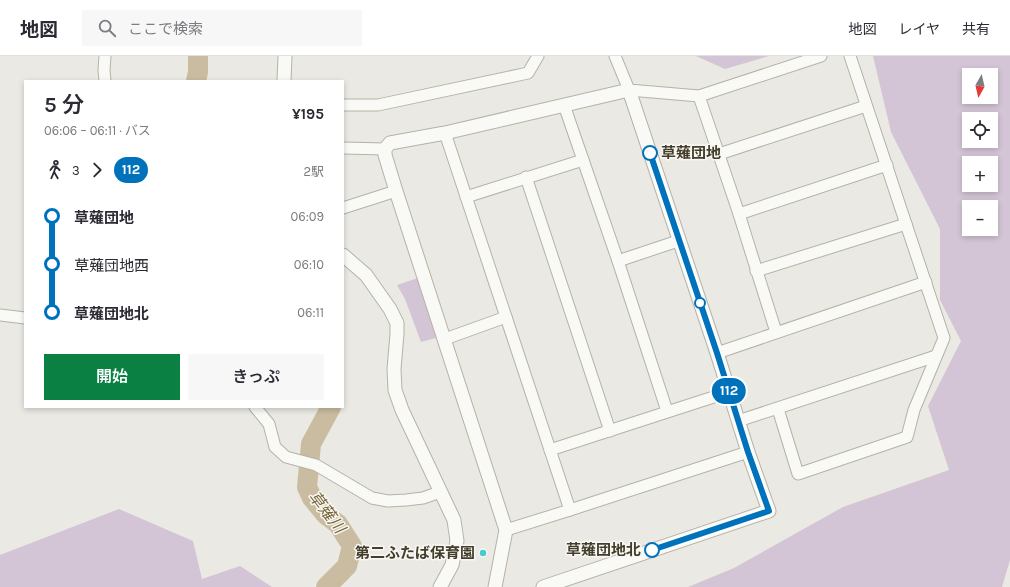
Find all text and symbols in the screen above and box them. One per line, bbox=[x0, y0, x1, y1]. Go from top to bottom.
search box bbox=[82, 10, 362, 46]
icon: search bbox=[96, 17, 118, 39]
text: 地図 bbox=[20, 19, 58, 41]
text: ここで検索 bbox=[128, 20, 203, 38]
text: 地図 bbox=[848, 21, 876, 38]
text: レイヤ bbox=[898, 21, 940, 38]
text: 共有 bbox=[962, 21, 990, 38]
north arrow bbox=[962, 68, 998, 104]
map controls bbox=[962, 68, 998, 236]
text: 5 分 bbox=[44, 92, 84, 118]
text: ¥195 bbox=[292, 105, 324, 123]
button: locate bbox=[962, 112, 998, 148]
text: 06:06 – 06:11 · バス bbox=[44, 123, 151, 138]
place label: 草薙団地 bbox=[661, 144, 721, 162]
marker: 草薙団地 bbox=[642, 145, 658, 161]
button: + bbox=[962, 156, 998, 192]
icon: walk bbox=[44, 159, 66, 181]
icon: forward bbox=[86, 159, 108, 181]
text: 112 bbox=[122, 161, 140, 178]
text: 3 bbox=[72, 163, 80, 178]
text: 2駅 bbox=[303, 164, 324, 179]
button: − bbox=[962, 200, 998, 236]
text: 草薙団地 bbox=[74, 209, 134, 227]
text: 06:09 bbox=[291, 209, 324, 224]
text: 草薙団地西 bbox=[74, 257, 149, 275]
text: 06:10 bbox=[294, 257, 324, 272]
unlabelled marker bbox=[694, 297, 706, 309]
text: 草薙団地北 bbox=[74, 305, 149, 323]
text: 06:11 bbox=[297, 305, 324, 320]
button: 開始 bbox=[44, 354, 180, 400]
button: きっぷ bbox=[188, 354, 324, 400]
line badge: 112 bbox=[706, 378, 752, 404]
text: 112 bbox=[720, 382, 738, 399]
water label: 草薙川 bbox=[305, 487, 350, 538]
place label: 草薙団地北 bbox=[566, 541, 641, 559]
marker: 草薙団地北 bbox=[644, 542, 660, 558]
place label: 第二ふたば保育園 bbox=[355, 544, 475, 562]
marker: 第二ふたば保育園 bbox=[478, 548, 488, 558]

